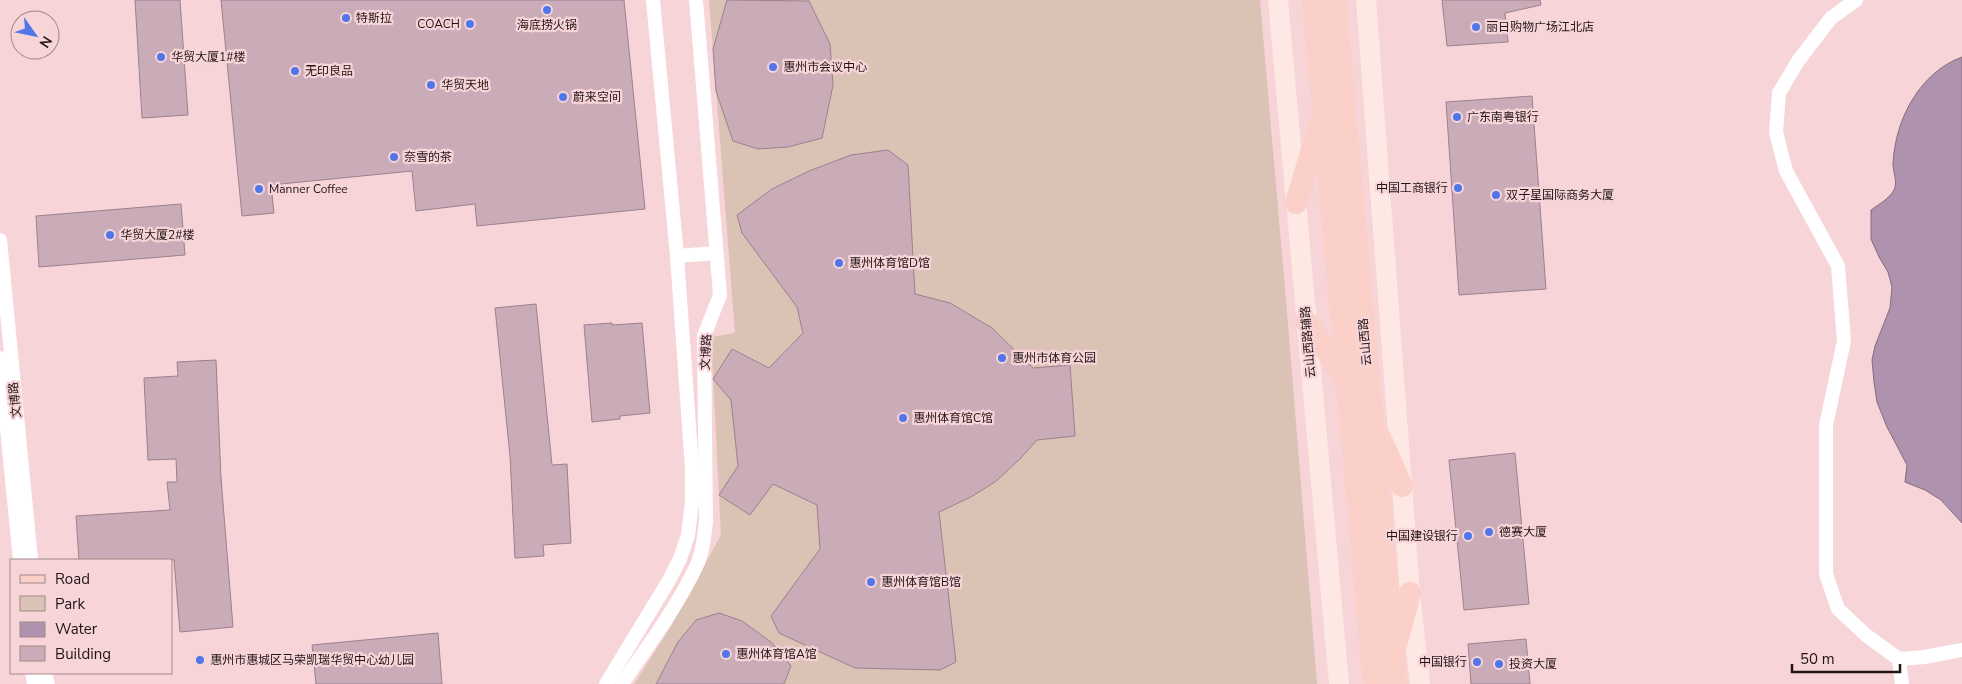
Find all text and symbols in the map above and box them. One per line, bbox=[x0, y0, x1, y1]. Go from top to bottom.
marker: 海底捞火锅 bbox=[541, 4, 553, 16]
north arrow bbox=[10, 10, 60, 60]
place label: 特斯拉 bbox=[356, 10, 392, 26]
marker: 特斯拉 bbox=[340, 12, 352, 24]
place label: COACH bbox=[417, 16, 460, 32]
place label: 海底捞火锅 bbox=[517, 17, 577, 33]
marker: COACH bbox=[464, 18, 476, 30]
place label: 丽日购物广场江北店 bbox=[1486, 19, 1594, 35]
marker: 丽日购物广场江北店 bbox=[1470, 21, 1482, 33]
text: N bbox=[35, 32, 56, 51]
place label: 华贸大厦1#楼 bbox=[171, 49, 245, 65]
marker: 华贸大厦1#楼 bbox=[155, 51, 167, 63]
place label: 惠州市会议中心 bbox=[783, 59, 867, 75]
marker: 惠州市会议中心 bbox=[767, 61, 779, 73]
place label: 无印良品 bbox=[305, 63, 353, 79]
marker: 无印良品 bbox=[289, 65, 301, 77]
place label: 华贸天地 bbox=[441, 77, 489, 93]
marker: 华贸天地 bbox=[425, 79, 437, 91]
place label: 蔚来空间 bbox=[573, 89, 621, 105]
marker: 蔚来空间 bbox=[557, 91, 569, 103]
place label: 广东南粤银行 bbox=[1467, 109, 1539, 125]
marker: 广东南粤银行 bbox=[1451, 111, 1463, 123]
place label: 奈雪的茶 bbox=[404, 149, 452, 165]
marker: 奈雪的茶 bbox=[388, 151, 400, 163]
place label: 中国工商银行 bbox=[1376, 180, 1448, 196]
place label: Manner Coffee bbox=[269, 181, 348, 197]
marker: 中国工商银行 bbox=[1452, 182, 1464, 194]
marker: Manner Coffee bbox=[253, 183, 265, 195]
place label: 双子星国际商务大厦 bbox=[1506, 187, 1614, 203]
marker: 双子星国际商务大厦 bbox=[1490, 189, 1502, 201]
place label: 华贸大厦2#楼 bbox=[120, 227, 194, 243]
marker: 华贸大厦2#楼 bbox=[104, 229, 116, 241]
place label: 惠州体育馆D馆 bbox=[849, 255, 930, 271]
marker: 惠州体育馆D馆 bbox=[833, 257, 845, 269]
street label: 云山西路辅路 bbox=[1297, 305, 1319, 379]
street label: 云山西路 bbox=[1355, 317, 1375, 367]
street label: 文博路 bbox=[697, 334, 715, 370]
place label: 惠州市体育公园 bbox=[1012, 350, 1096, 366]
marker: 惠州市体育公园 bbox=[996, 352, 1008, 364]
street label: 文博路 bbox=[5, 381, 25, 419]
place label: 惠州体育馆C馆 bbox=[913, 410, 993, 426]
marker: 惠州体育馆C馆 bbox=[897, 412, 909, 424]
place label: 德赛大厦 bbox=[1499, 524, 1547, 540]
marker: 德赛大厦 bbox=[1483, 526, 1495, 538]
place label: 中国建设银行 bbox=[1386, 528, 1458, 544]
marker: 中国建设银行 bbox=[1462, 530, 1474, 542]
legend bbox=[10, 559, 172, 674]
text: Road bbox=[55, 569, 90, 589]
place label: 惠州体育馆B馆 bbox=[881, 574, 961, 590]
marker: 惠州体育馆B馆 bbox=[865, 576, 877, 588]
text: Park bbox=[55, 594, 85, 614]
text: Water bbox=[55, 619, 98, 639]
scale bar bbox=[1792, 642, 1900, 674]
text: Building bbox=[55, 644, 111, 664]
place label: 惠州体育馆A馆 bbox=[736, 646, 817, 662]
marker: 惠州体育馆A馆 bbox=[720, 648, 732, 660]
text: 50 m bbox=[1800, 649, 1835, 669]
place label: 惠州市惠城区马荣凯瑞华贸中心幼儿园 bbox=[210, 652, 414, 668]
marker: 惠州市惠城区马荣凯瑞华贸中心幼儿园 bbox=[194, 654, 206, 666]
place label: 中国银行 bbox=[1419, 654, 1467, 670]
marker: 中国银行 bbox=[1471, 656, 1483, 668]
place label: 投资大厦 bbox=[1509, 656, 1557, 672]
marker: 投资大厦 bbox=[1493, 658, 1505, 670]

